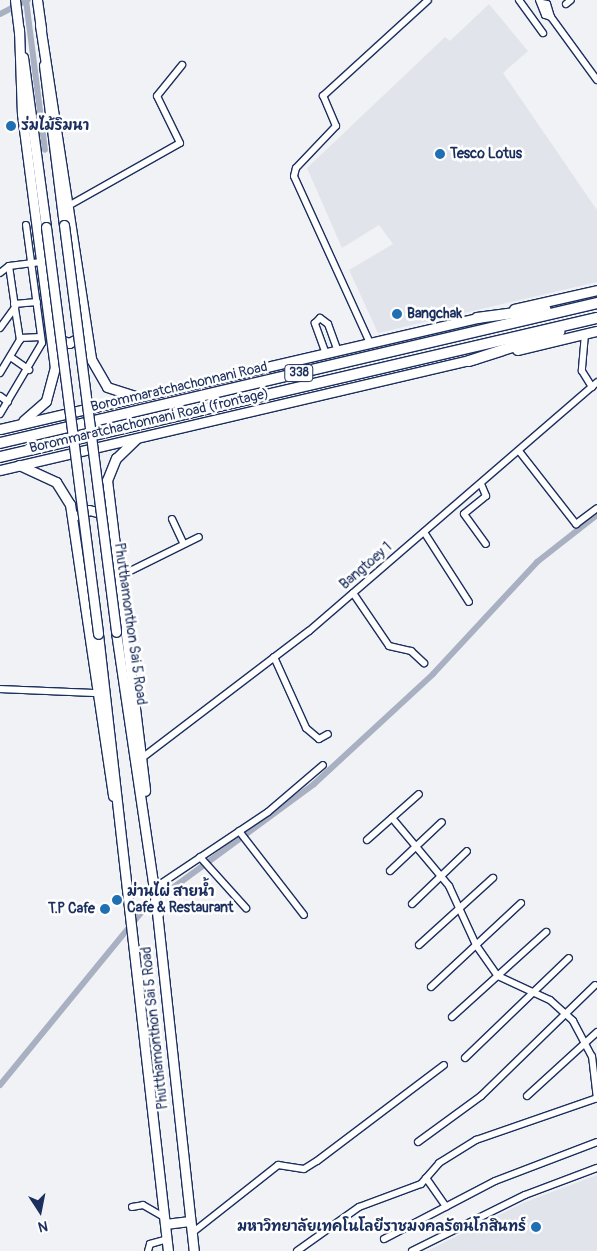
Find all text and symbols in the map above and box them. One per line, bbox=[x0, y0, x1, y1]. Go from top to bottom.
place label: ร่มไม้ริมนา bbox=[21, 118, 89, 134]
marker: ร่มไม้ริมนา bbox=[5, 120, 17, 132]
place label: Tesco Lotus bbox=[450, 146, 522, 162]
marker: Tesco Lotus bbox=[434, 148, 446, 160]
place label: Bangchak bbox=[407, 306, 462, 322]
marker: Bangchak bbox=[391, 308, 403, 320]
street label: Borommaratchachonnani Road bbox=[89, 358, 269, 416]
road number: 338 bbox=[284, 363, 314, 382]
street label: Borommaratchachonnani Road (frontage) bbox=[28, 385, 270, 457]
street label: Bangtoey 1 bbox=[337, 539, 395, 593]
street label: Phutthamonthon Sai 5 Road bbox=[110, 542, 150, 706]
place label: ม่านไผ่ สายน้ำ Cafe & Restaurant bbox=[127, 884, 233, 916]
marker: ม่านไผ่ สายน้ำ Cafe & Restaurant bbox=[111, 894, 123, 906]
place label: T.P Cafe bbox=[48, 901, 95, 917]
marker: T.P Cafe bbox=[99, 903, 111, 915]
street label: Phutthamonthon Sai 5 Road bbox=[138, 946, 172, 1110]
north arrow bbox=[15, 1186, 65, 1236]
text: N bbox=[37, 1217, 49, 1235]
place label: มหาวิทยาลัยเทคโนโลยีราชมงคลรัตนโกสินทร์ bbox=[237, 1219, 526, 1235]
marker: มหาวิทยาลัยเทคโนโลยีราชมงคลรัตนโกสินทร์ bbox=[530, 1221, 542, 1233]

